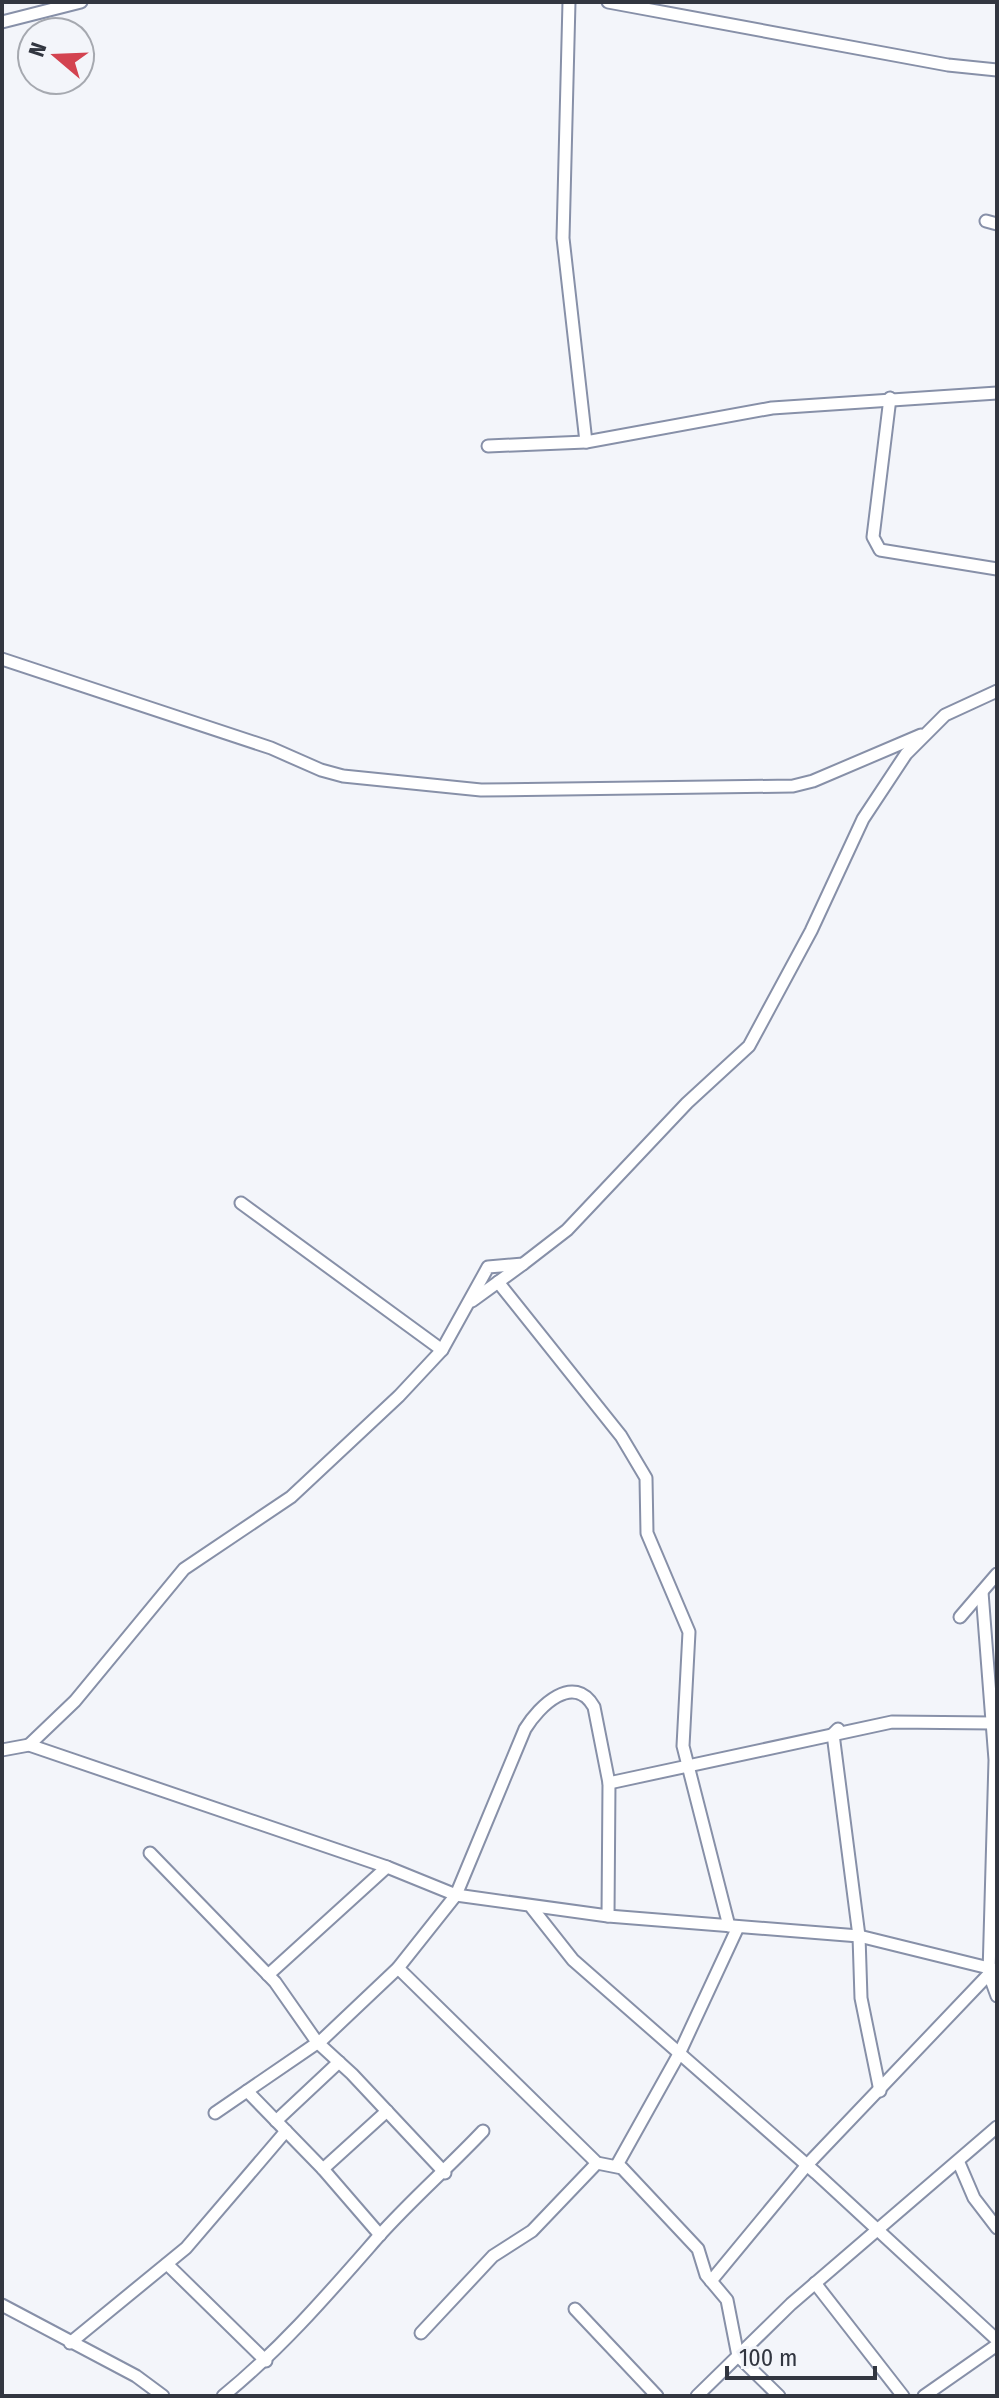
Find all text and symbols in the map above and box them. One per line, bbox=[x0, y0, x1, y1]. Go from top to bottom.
north arrow bbox=[16, 16, 96, 96]
text: N bbox=[23, 39, 52, 60]
scale bar bbox=[727, 2330, 875, 2380]
text: 100 m bbox=[739, 2344, 797, 2372]

